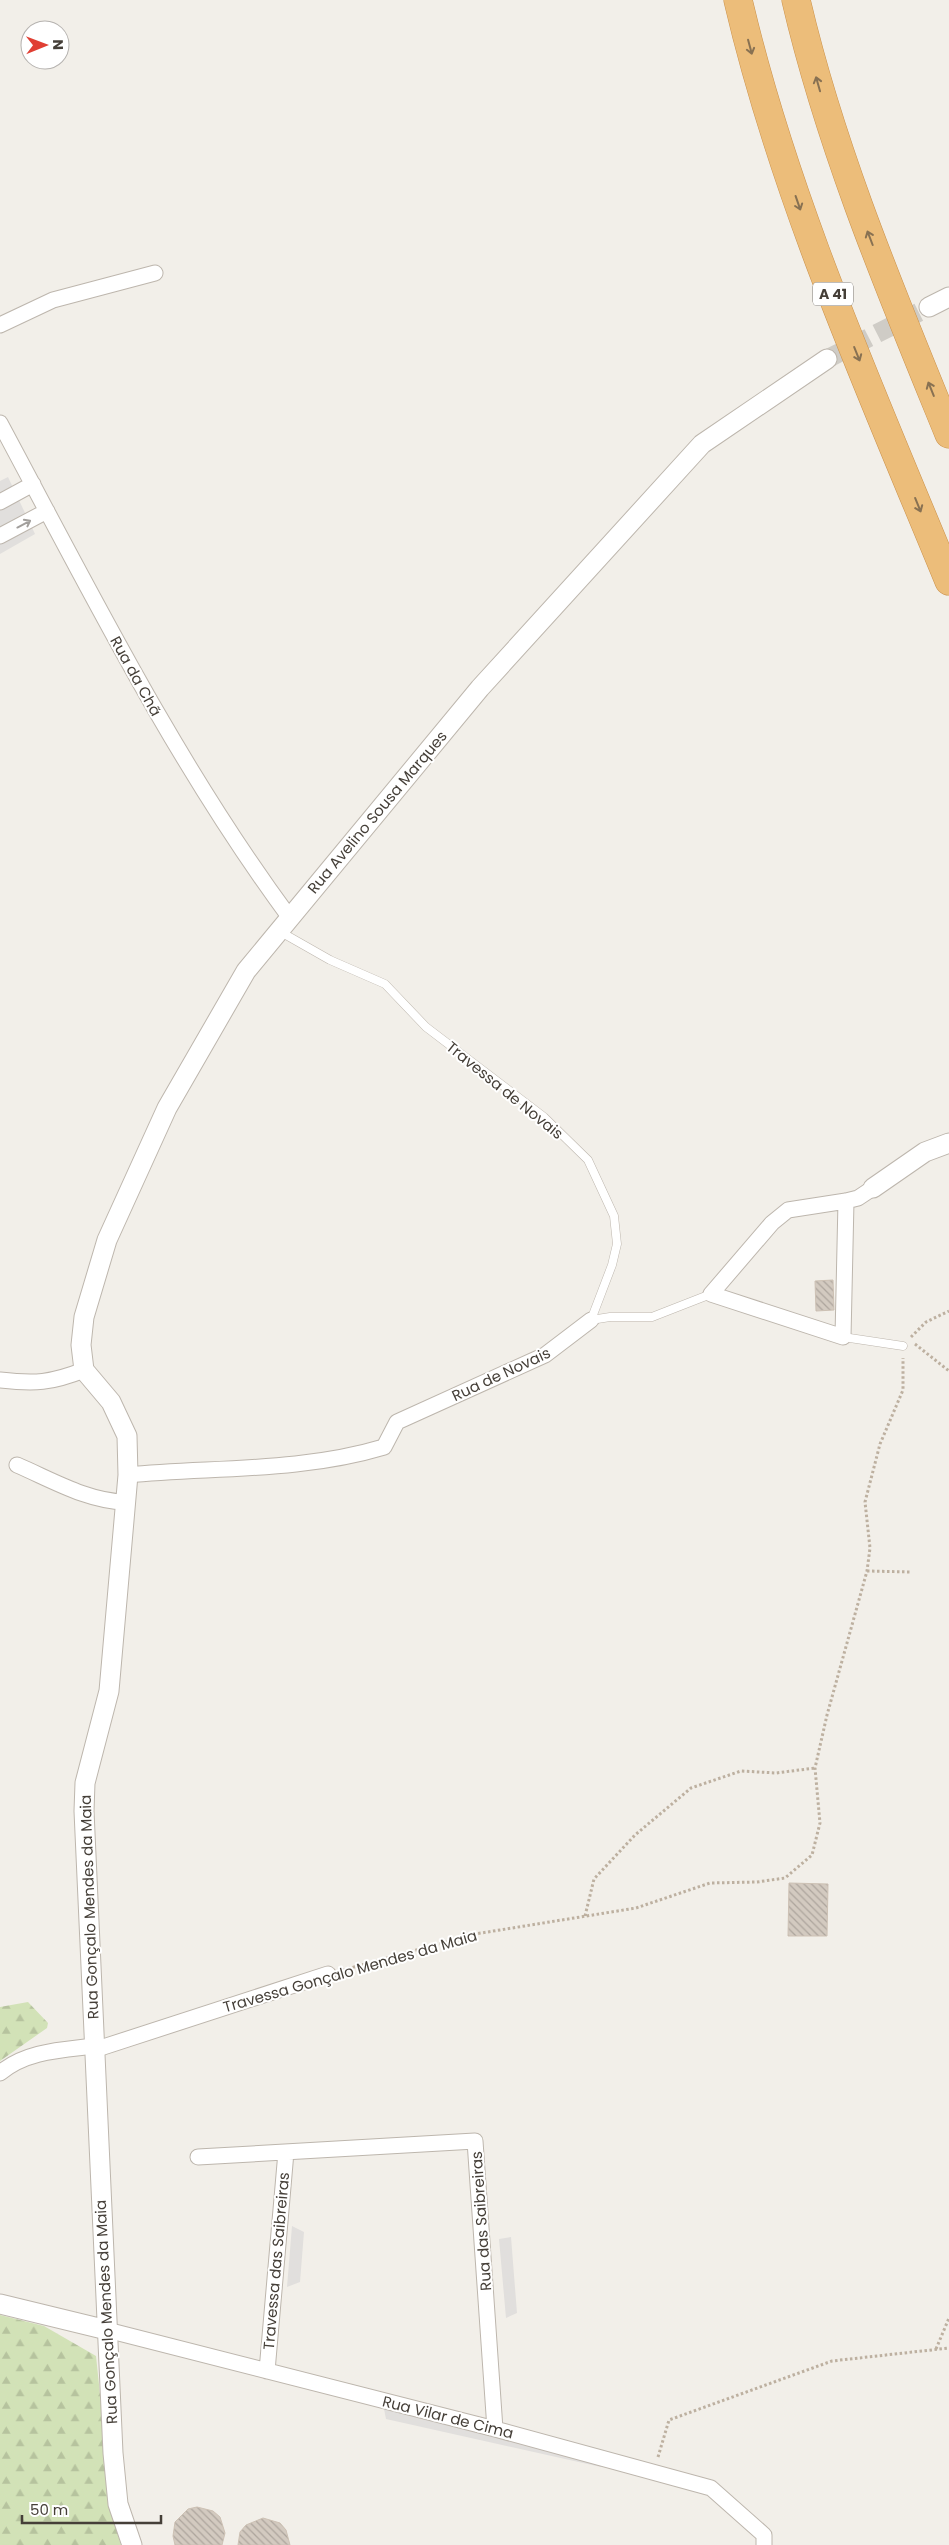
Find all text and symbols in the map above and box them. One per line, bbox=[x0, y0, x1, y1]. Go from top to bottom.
north arrow bbox=[20, 20, 70, 70]
text: N bbox=[48, 39, 68, 50]
one-way arrow bbox=[746, 39, 756, 55]
one-way arrow bbox=[813, 76, 823, 92]
one-way arrow bbox=[794, 194, 803, 210]
one-way arrow bbox=[865, 231, 875, 246]
road number: A 41 bbox=[813, 282, 853, 306]
one-way arrow bbox=[853, 346, 862, 361]
one-way arrow bbox=[925, 382, 935, 397]
one-way arrow bbox=[913, 497, 923, 512]
one-way arrow bbox=[16, 519, 31, 529]
street label: Rua da Chã bbox=[105, 632, 167, 720]
street label: Rua Avelino Sousa Marques bbox=[302, 726, 452, 898]
street label: Travessa de Novais bbox=[442, 1036, 568, 1144]
street label: Rua de Novais bbox=[448, 1342, 554, 1406]
street label: Rua Gonçalo Mendes da Maia bbox=[75, 1794, 103, 2020]
street label: Travessa Gonçalo Mendes da Maia bbox=[221, 1925, 479, 2017]
street label: Rua das Saibreiras bbox=[466, 2150, 496, 2292]
street label: Travessa das Saibreiras bbox=[258, 2171, 294, 2351]
street label: Rua Gonçalo Mendes da Maia bbox=[90, 2199, 122, 2425]
street label: Rua Vilar de Cima bbox=[380, 2391, 516, 2443]
scale bar bbox=[22, 2492, 161, 2524]
text: 50 m bbox=[30, 2499, 68, 2520]

